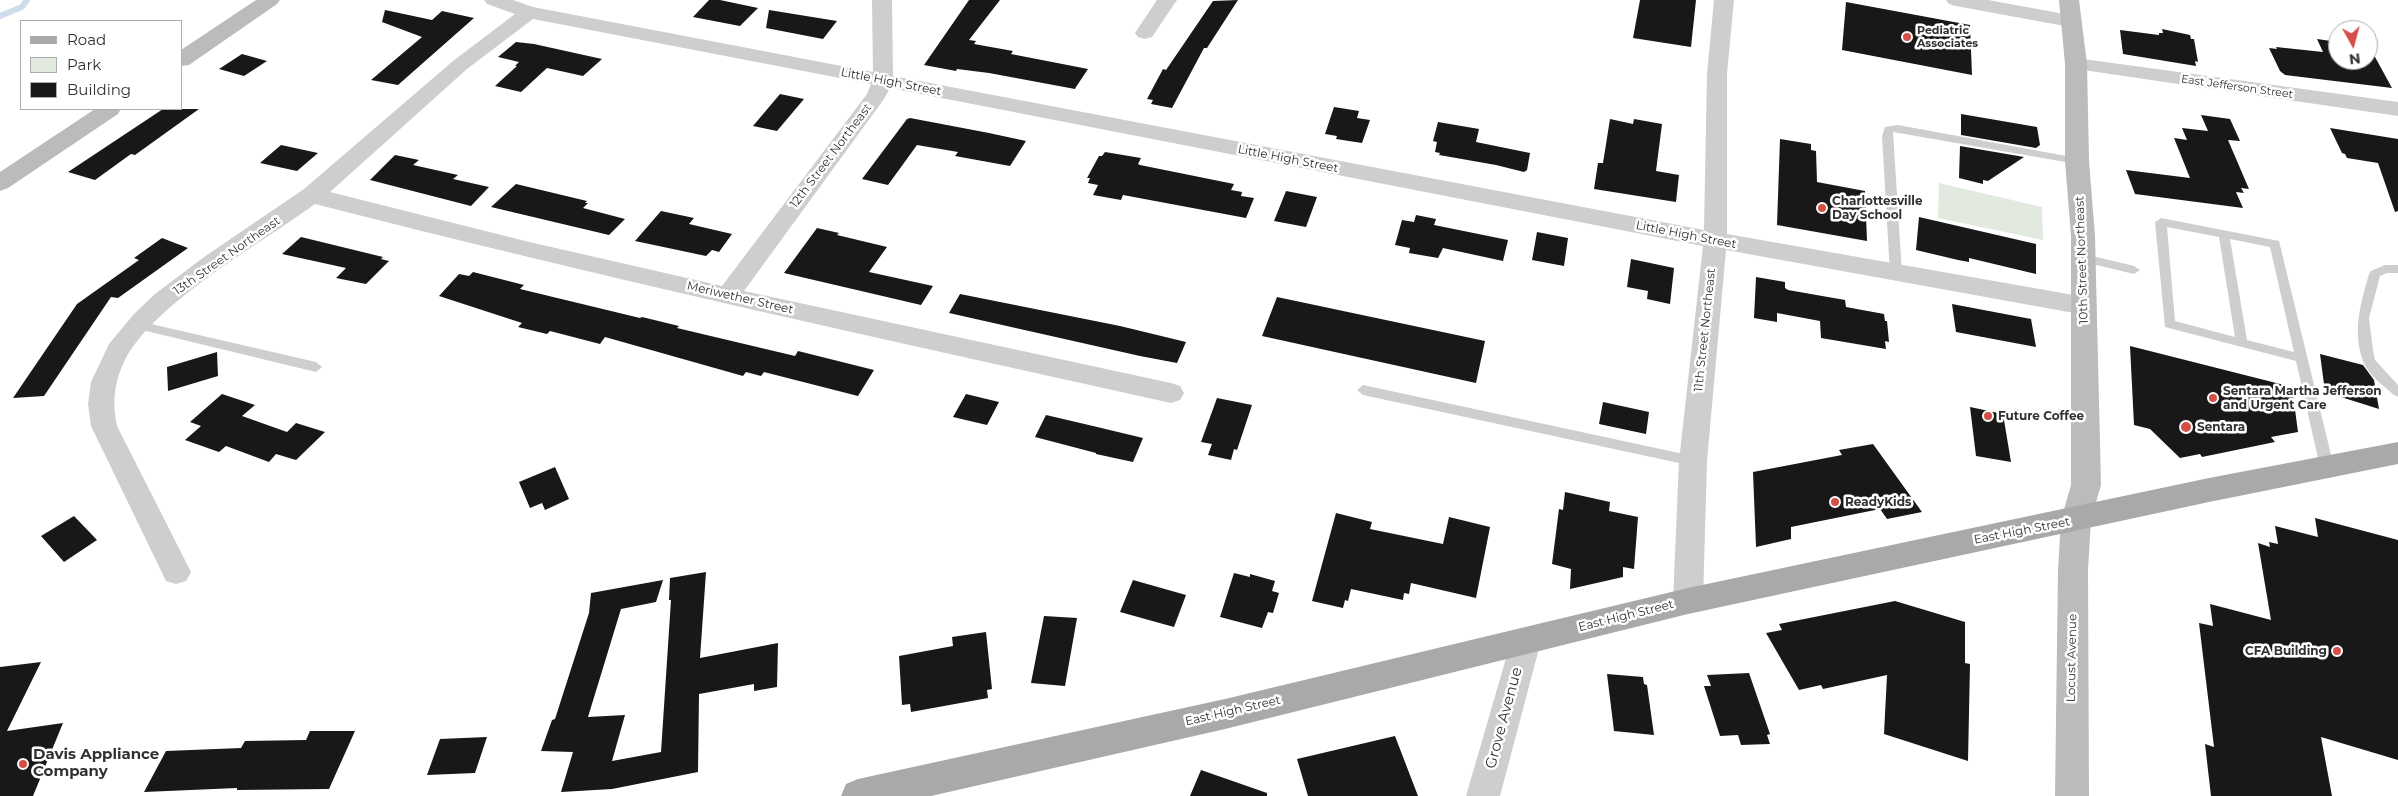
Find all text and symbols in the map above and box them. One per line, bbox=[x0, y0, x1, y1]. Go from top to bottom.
legend bbox=[20, 20, 182, 110]
north arrow bbox=[2328, 20, 2378, 70]
place label: Pediatric Associates bbox=[1917, 24, 1978, 50]
text: Road bbox=[67, 30, 106, 49]
marker: Pediatric Associates bbox=[1901, 31, 1913, 43]
text: N bbox=[2348, 49, 2361, 69]
text: Park bbox=[67, 55, 101, 74]
street label: Little High Street bbox=[839, 65, 943, 99]
street label: East Jefferson Street bbox=[2180, 73, 2294, 101]
text: Building bbox=[67, 80, 131, 99]
street label: 12th Street Northeast bbox=[787, 101, 875, 211]
street label: Little High Street bbox=[1236, 142, 1340, 176]
place label: Charlottesville Day School bbox=[1832, 194, 1922, 222]
street label: 10th Street Northeast bbox=[2073, 196, 2091, 324]
marker: Charlottesville Day School bbox=[1816, 202, 1828, 214]
street label: 13th Street Northeast bbox=[171, 214, 283, 298]
street label: Little High Street bbox=[1634, 218, 1738, 252]
street label: 11th Street Northeast bbox=[1691, 267, 1719, 393]
street label: Meriwether Street bbox=[685, 279, 795, 317]
place label: Sentara Martha Jefferson and Urgent Care bbox=[2223, 384, 2382, 412]
marker: Sentara Martha Jefferson and Urgent Care bbox=[2207, 392, 2219, 404]
place label: Future Coffee bbox=[1998, 409, 2084, 423]
marker: Future Coffee bbox=[1982, 410, 1994, 422]
marker: Sentara bbox=[2179, 420, 2193, 434]
place label: Sentara bbox=[2197, 420, 2245, 434]
place label: ReadyKids bbox=[1845, 495, 1911, 509]
marker: ReadyKids bbox=[1829, 496, 1841, 508]
street label: East High Street bbox=[1973, 515, 2071, 547]
street label: East High Street bbox=[1577, 597, 1675, 635]
street label: Locust Avenue bbox=[2064, 614, 2080, 702]
place label: CFA Building bbox=[2245, 644, 2327, 658]
marker: CFA Building bbox=[2331, 645, 2343, 657]
street label: Grove Avenue bbox=[1482, 665, 1526, 771]
street label: East High Street bbox=[1184, 693, 1282, 729]
place label: Davis Appliance Company bbox=[33, 746, 159, 781]
marker: Davis Appliance Company bbox=[17, 758, 29, 770]

